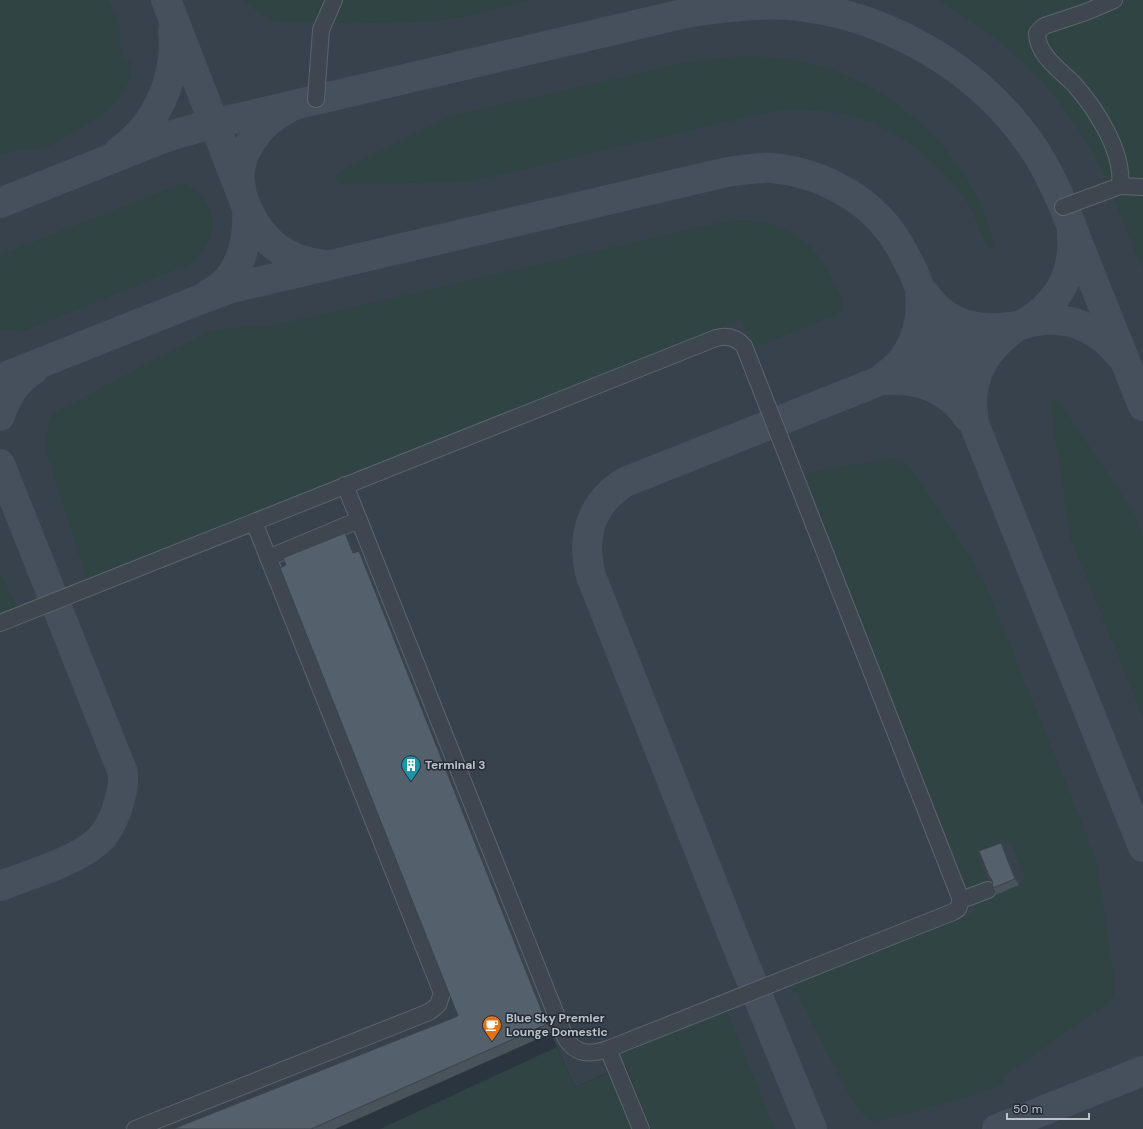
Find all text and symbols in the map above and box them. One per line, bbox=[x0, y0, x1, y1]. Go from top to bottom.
building icon: Terminal 3 bbox=[400, 754, 422, 782]
place label: Terminal 3 bbox=[425, 757, 486, 773]
place label: Blue Sky Premier Lounge Domestic bbox=[506, 1010, 608, 1040]
cafe icon: Blue Sky Premier Lounge Domestic bbox=[481, 1014, 503, 1042]
scale bar bbox=[1007, 1095, 1089, 1121]
text: 50 m bbox=[1013, 1101, 1042, 1117]

